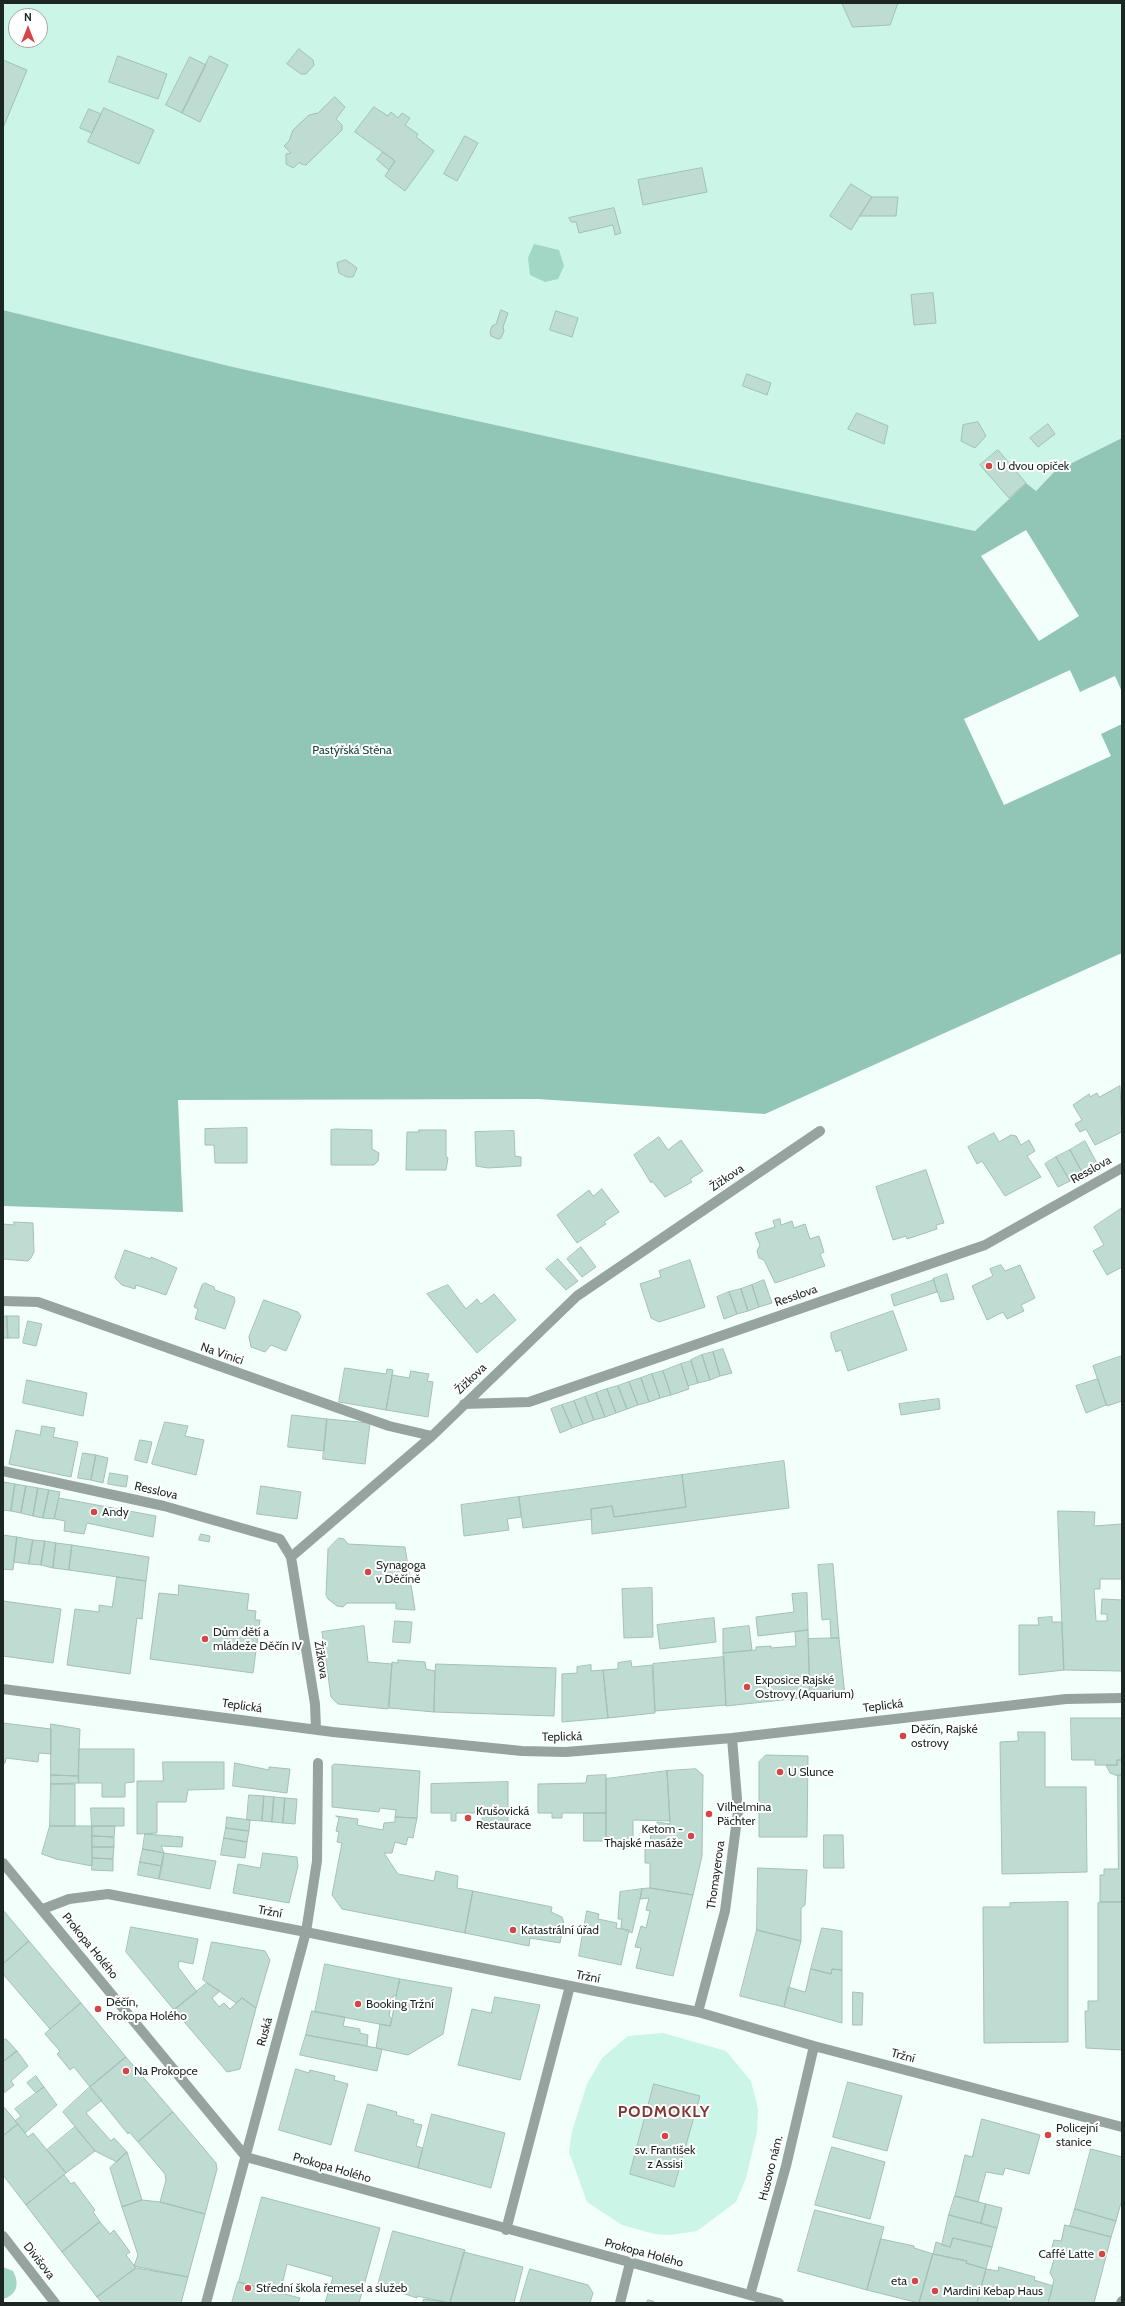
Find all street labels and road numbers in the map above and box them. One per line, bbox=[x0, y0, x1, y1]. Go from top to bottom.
street label: Resslova bbox=[1068, 1153, 1114, 1187]
street label: Žižkova bbox=[707, 1161, 747, 1195]
street label: Resslova bbox=[773, 1282, 819, 1310]
street label: Na Vinici bbox=[199, 1340, 245, 1368]
street label: Žižkova bbox=[452, 1361, 490, 1397]
street label: Resslova bbox=[133, 1479, 179, 1503]
street label: Žižkova bbox=[311, 1640, 331, 1680]
street label: Teplická bbox=[221, 1696, 263, 1716]
street label: Teplická bbox=[862, 1696, 904, 1716]
street label: Teplická bbox=[542, 1729, 582, 1745]
street label: Thomayerova bbox=[704, 1840, 728, 1910]
street label: Tržní bbox=[257, 1903, 283, 1921]
street label: Prokopa Holého bbox=[59, 1910, 121, 1982]
street label: Tržní bbox=[575, 1968, 601, 1986]
street label: Ruská bbox=[254, 2016, 276, 2048]
street label: Tržní bbox=[890, 2046, 916, 2066]
street label: Husovo nám. bbox=[756, 2134, 786, 2202]
street label: Prokopa Holého bbox=[291, 2150, 373, 2186]
street label: Prokopa Holého bbox=[603, 2236, 685, 2270]
street label: Divišova bbox=[20, 2240, 58, 2282]

